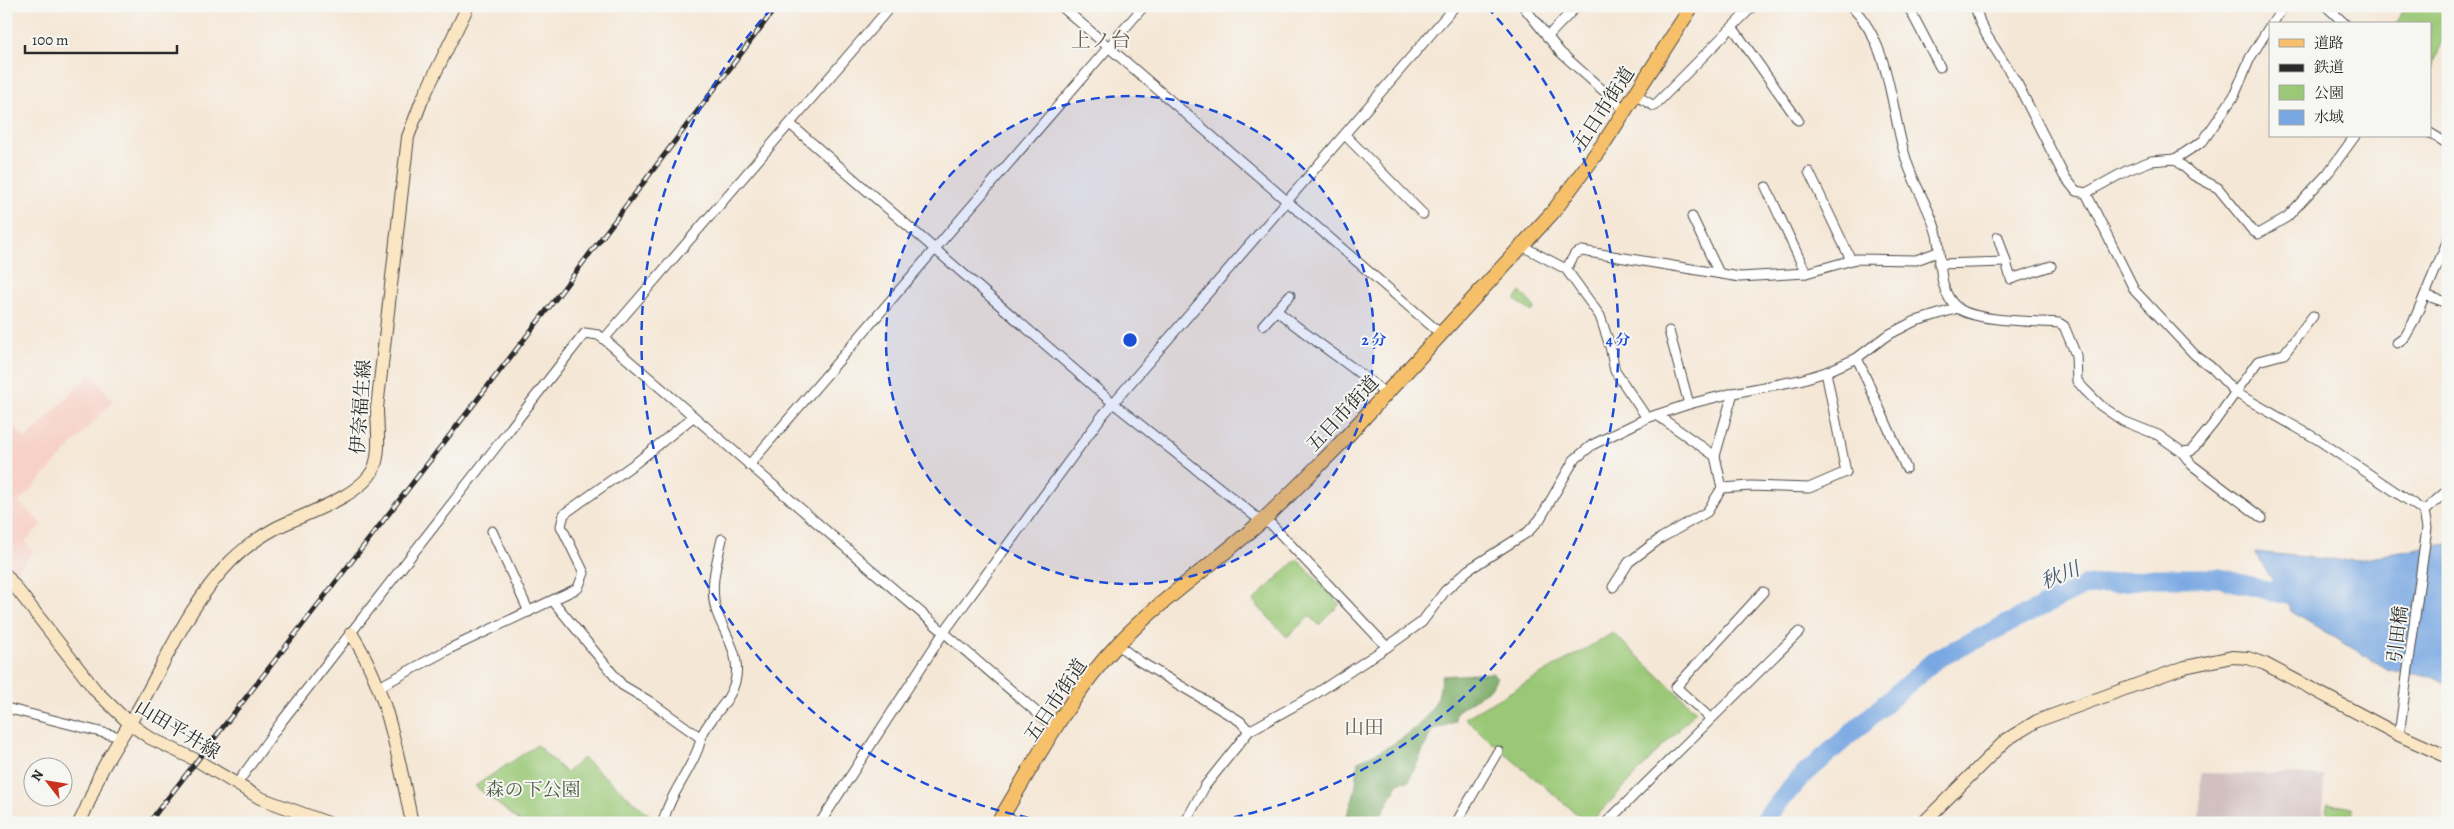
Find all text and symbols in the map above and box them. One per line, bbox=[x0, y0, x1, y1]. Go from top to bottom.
scale bar bbox=[25, 22, 178, 54]
legend bbox=[2269, 22, 2432, 138]
district label: 上ノ台 bbox=[1071, 27, 1131, 54]
text: 100 m bbox=[32, 30, 69, 50]
text: 道路 bbox=[2314, 33, 2344, 53]
text: 鉄道 bbox=[2314, 57, 2344, 77]
street label: 五日市街道 bbox=[1567, 62, 1641, 155]
text: 公園 bbox=[2314, 83, 2344, 103]
text: 水域 bbox=[2314, 107, 2344, 127]
text: 2 分 bbox=[1362, 330, 1386, 350]
text: 4 分 bbox=[1606, 330, 1630, 350]
centre of rings bbox=[1121, 331, 1139, 349]
street label: 伊奈福生線 bbox=[345, 359, 377, 455]
street label: 五日市街道 bbox=[1301, 370, 1385, 457]
water label: 秋川 bbox=[2037, 555, 2086, 595]
street label: 引田橋 bbox=[2382, 604, 2414, 664]
street label: 五日市街道 bbox=[1018, 654, 1093, 747]
street label: 山田平井線 bbox=[130, 694, 225, 765]
district label: 山田 bbox=[1344, 714, 1384, 741]
north arrow bbox=[22, 756, 72, 806]
text: N bbox=[27, 766, 48, 785]
park label: 森の下公園 bbox=[485, 777, 581, 803]

